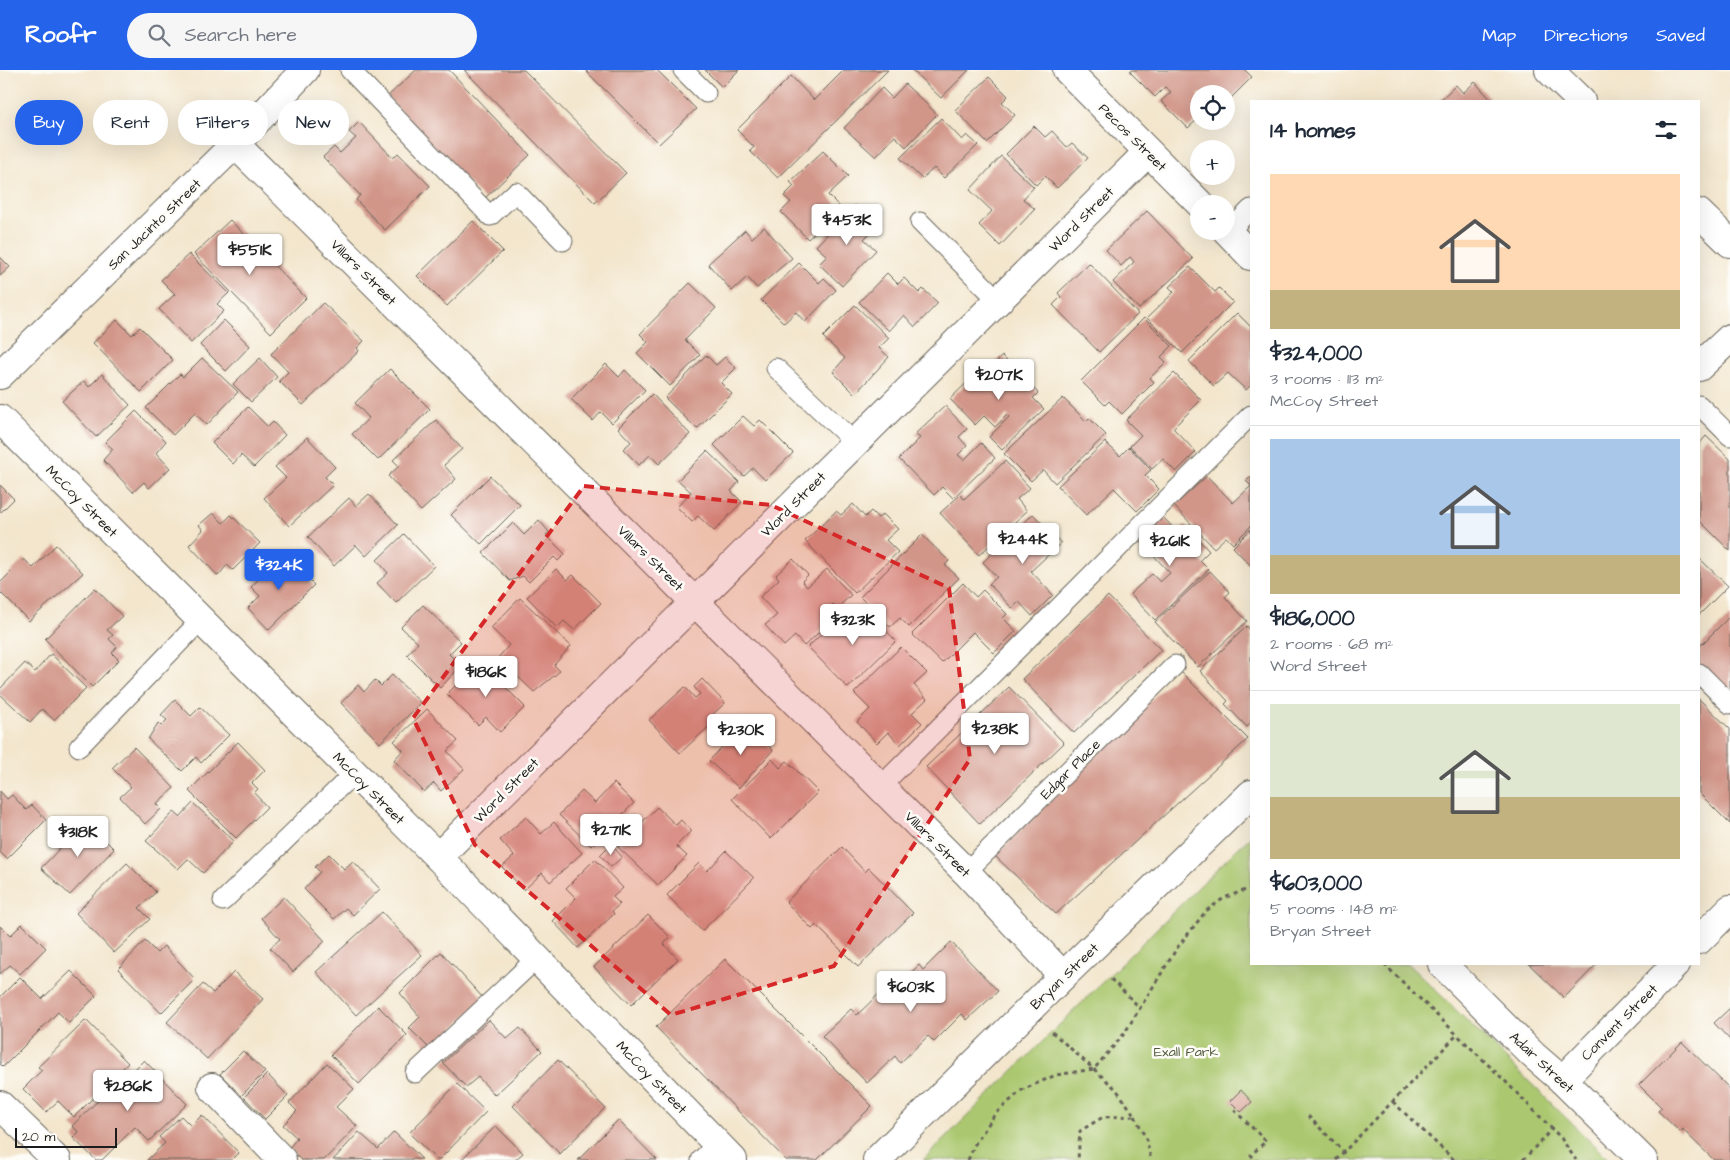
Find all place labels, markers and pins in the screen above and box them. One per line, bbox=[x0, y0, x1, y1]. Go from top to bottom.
pin: $453K bbox=[812, 204, 882, 246]
pin: $551K bbox=[215, 234, 285, 276]
pin: $207K bbox=[964, 358, 1034, 401]
pin: $244K bbox=[988, 522, 1058, 565]
pin: $261K bbox=[1135, 524, 1205, 567]
pin: $324K bbox=[244, 548, 314, 591]
pin: $323K bbox=[818, 604, 888, 646]
pin: $186K bbox=[451, 656, 521, 698]
pin: $238K bbox=[960, 712, 1030, 755]
pin: $230K bbox=[706, 714, 776, 756]
pin: $271K bbox=[576, 814, 646, 856]
pin: $318K bbox=[43, 816, 113, 858]
pin: $603K bbox=[876, 970, 946, 1013]
pin: $286K bbox=[93, 1070, 163, 1112]

